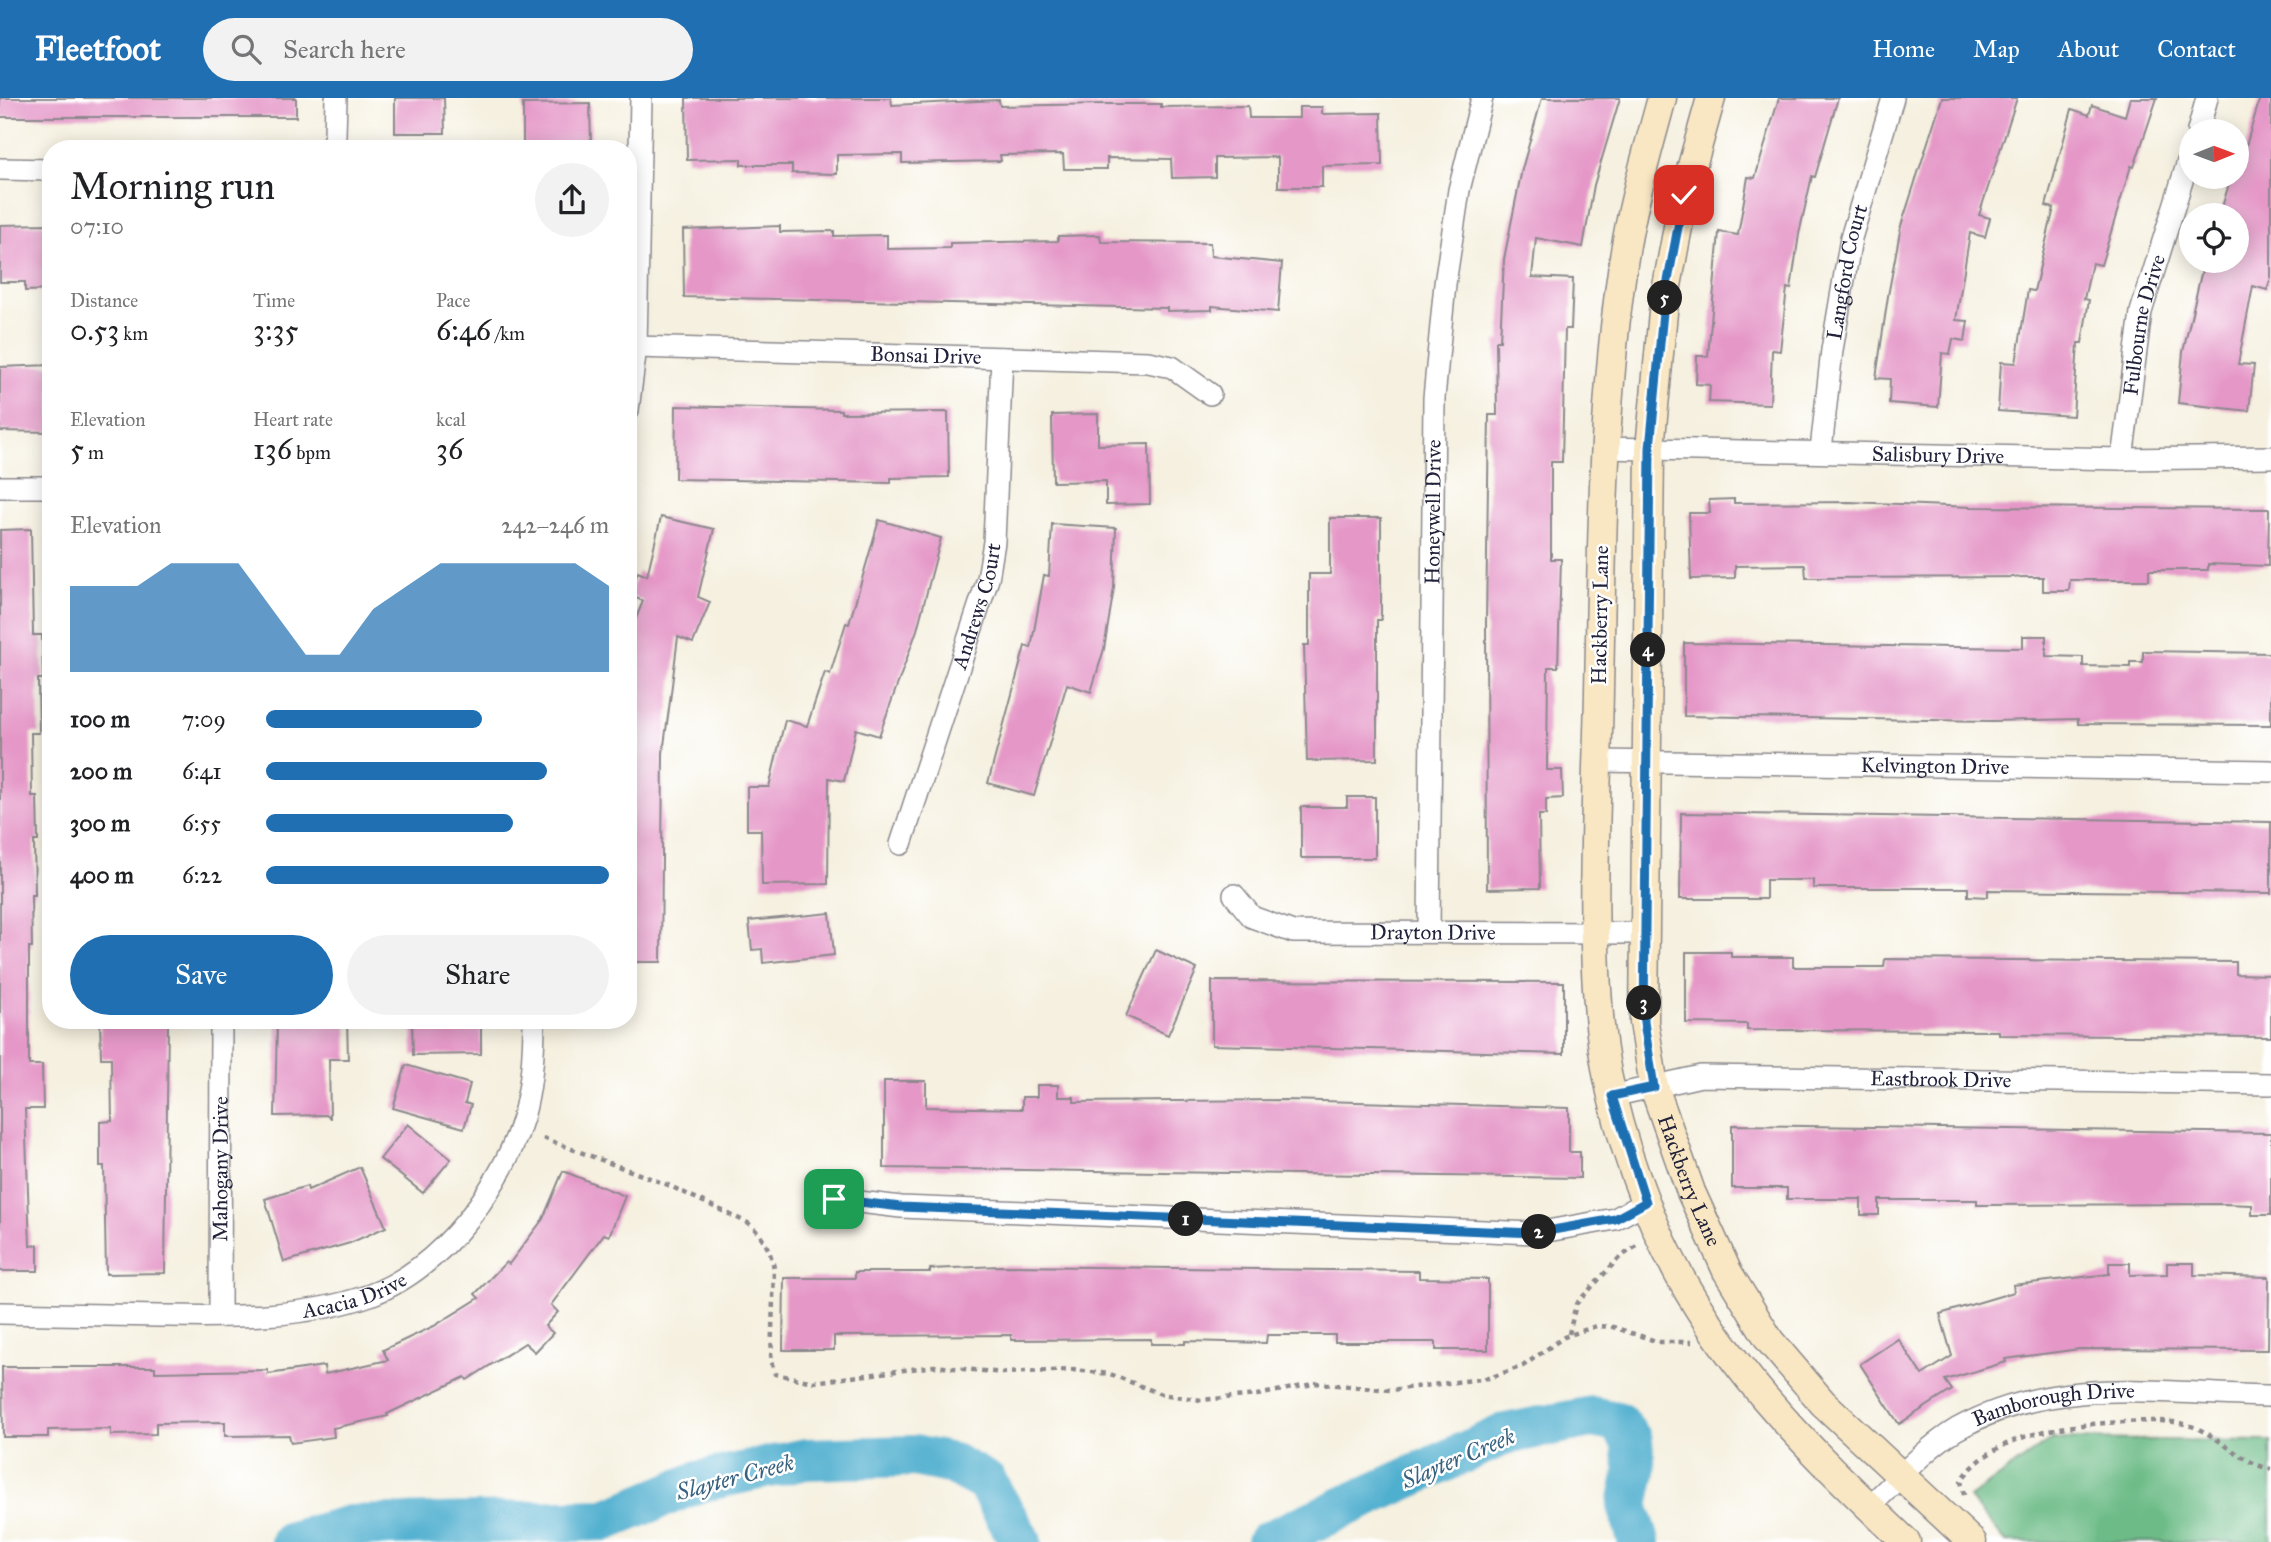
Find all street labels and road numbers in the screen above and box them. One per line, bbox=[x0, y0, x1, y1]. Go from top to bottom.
street label: Langford Court bbox=[1821, 201, 1874, 342]
street label: Fulbourne Drive bbox=[2117, 251, 2171, 397]
street label: Bonsai Drive bbox=[870, 341, 982, 370]
street label: Honeywell Drive bbox=[1419, 439, 1447, 585]
street label: Salisbury Drive bbox=[1872, 441, 2005, 469]
street label: Andrews Court bbox=[946, 541, 1007, 673]
street label: Hackberry Lane bbox=[1586, 545, 1614, 685]
street label: Kelvington Drive bbox=[1860, 752, 2010, 780]
street label: Drayton Drive bbox=[1370, 919, 1496, 946]
street label: Eastbrook Drive bbox=[1870, 1065, 2012, 1093]
street label: Mahogany Drive bbox=[207, 1096, 234, 1242]
street label: Hackberry Lane bbox=[1652, 1111, 1727, 1251]
street label: Acacia Drive bbox=[300, 1266, 412, 1324]
street label: Bamborough Drive bbox=[1968, 1378, 2135, 1432]

